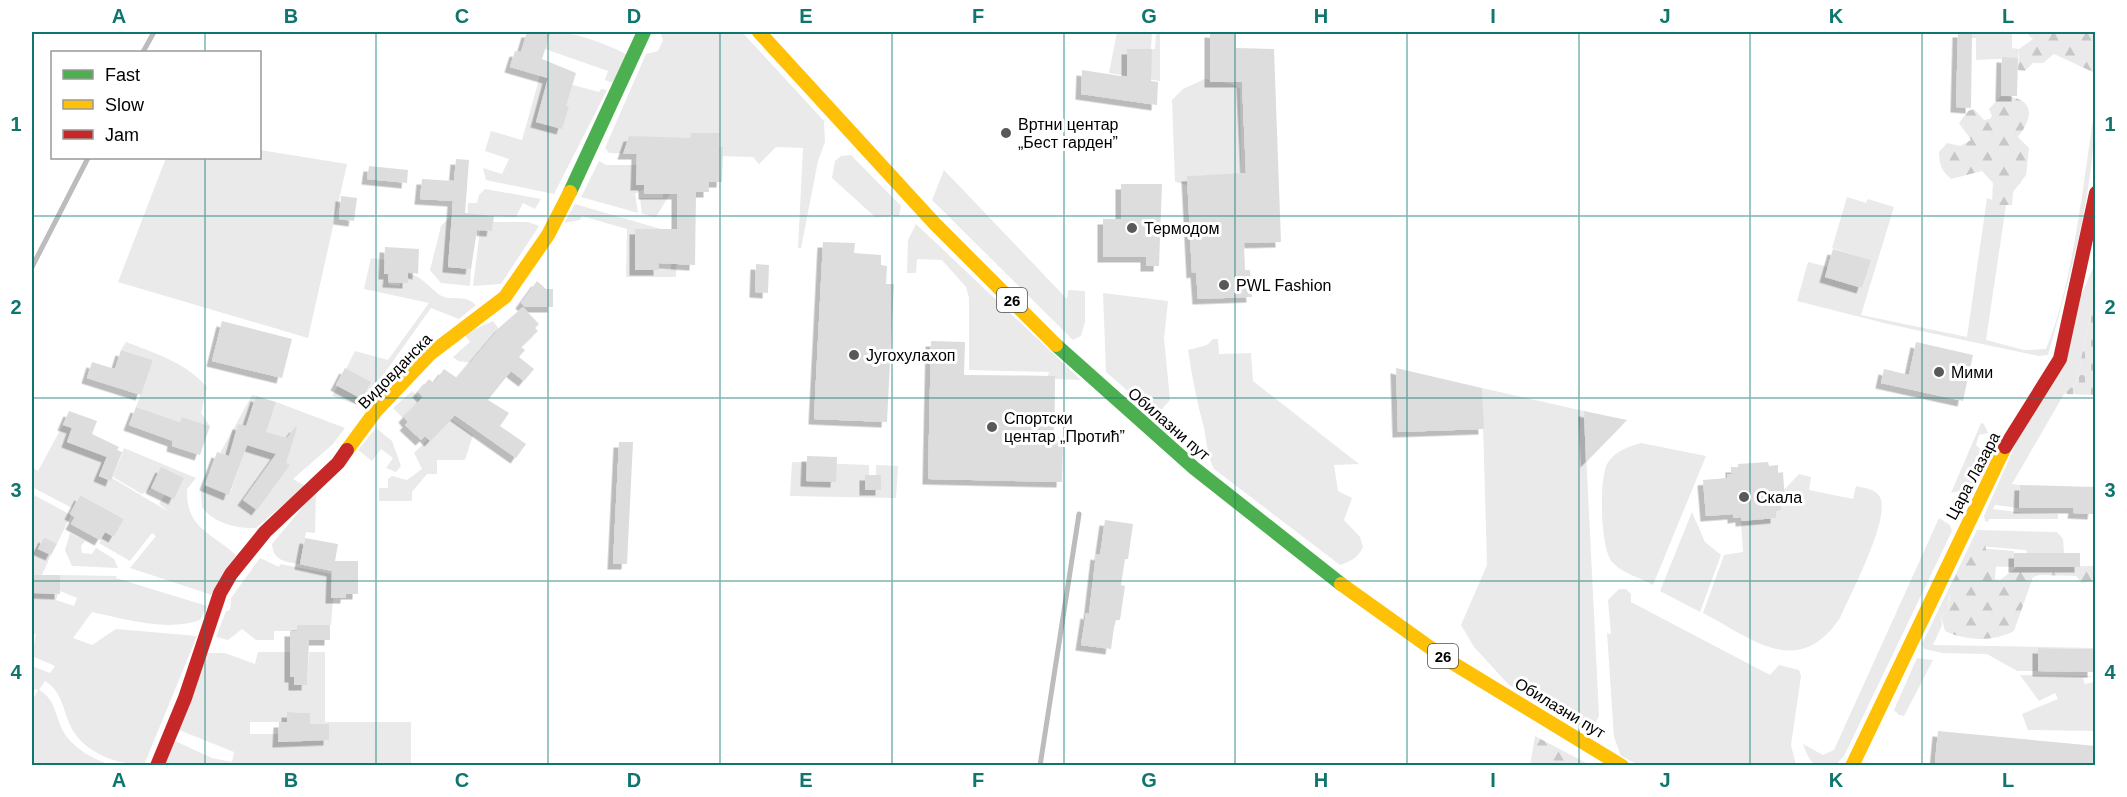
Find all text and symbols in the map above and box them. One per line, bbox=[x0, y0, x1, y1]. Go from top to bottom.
text: A bbox=[112, 5, 126, 27]
text: B bbox=[284, 5, 298, 27]
text: C bbox=[455, 5, 469, 27]
text: D bbox=[627, 5, 641, 27]
text: E bbox=[799, 5, 813, 27]
text: F bbox=[972, 5, 984, 27]
text: G bbox=[1141, 5, 1157, 27]
text: H bbox=[1314, 5, 1328, 27]
text: I bbox=[1490, 5, 1496, 27]
text: J bbox=[1659, 5, 1671, 27]
text: K bbox=[1829, 5, 1844, 27]
text: L bbox=[2002, 5, 2014, 27]
legend bbox=[51, 51, 261, 159]
text: Fast bbox=[105, 65, 140, 85]
text: Slow bbox=[105, 95, 145, 115]
text: 1 bbox=[10, 113, 22, 135]
text: 1 bbox=[2104, 113, 2116, 135]
place label: Вртни центар „Бест гарден” bbox=[1018, 116, 1119, 151]
text: Jam bbox=[105, 125, 139, 145]
marker: Вртни центар „Бест гарден” bbox=[999, 126, 1013, 140]
place label: Термодом bbox=[1144, 220, 1219, 237]
marker: Термодом bbox=[1125, 221, 1139, 235]
place label: PWL Fashion bbox=[1236, 277, 1331, 294]
marker: PWL Fashion bbox=[1217, 278, 1231, 292]
road number: 26 bbox=[997, 288, 1027, 312]
text: 2 bbox=[10, 296, 22, 318]
text: 2 bbox=[2104, 296, 2116, 318]
street label: Видовданска bbox=[355, 330, 435, 412]
place label: Југохулахоп bbox=[866, 347, 955, 364]
marker: Југохулахоп bbox=[847, 348, 861, 362]
place label: Мими bbox=[1951, 364, 1993, 381]
marker: Мими bbox=[1932, 365, 1946, 379]
street label: Обилазни пут bbox=[1125, 384, 1214, 464]
place label: Спортски центар „Протић” bbox=[1004, 410, 1125, 445]
marker: Спортски центар „Протић” bbox=[985, 420, 999, 434]
street label: Цара Лазара bbox=[1943, 429, 2003, 523]
text: 3 bbox=[10, 479, 22, 501]
text: 3 bbox=[2104, 479, 2116, 501]
place label: Скала bbox=[1756, 489, 1802, 506]
marker: Скала bbox=[1737, 490, 1751, 504]
road number: 26 bbox=[1428, 644, 1458, 668]
text: 4 bbox=[10, 661, 22, 683]
text: 4 bbox=[2104, 661, 2116, 683]
street label: Обилазни пут bbox=[1512, 674, 1609, 742]
text: A bbox=[112, 769, 126, 791]
text: B bbox=[284, 769, 298, 791]
text: C bbox=[455, 769, 469, 791]
text: D bbox=[627, 769, 641, 791]
text: E bbox=[799, 769, 813, 791]
text: F bbox=[972, 769, 984, 791]
text: G bbox=[1141, 769, 1157, 791]
text: H bbox=[1314, 769, 1328, 791]
text: I bbox=[1490, 769, 1496, 791]
text: J bbox=[1659, 769, 1671, 791]
text: K bbox=[1829, 769, 1844, 791]
text: L bbox=[2002, 769, 2014, 791]

